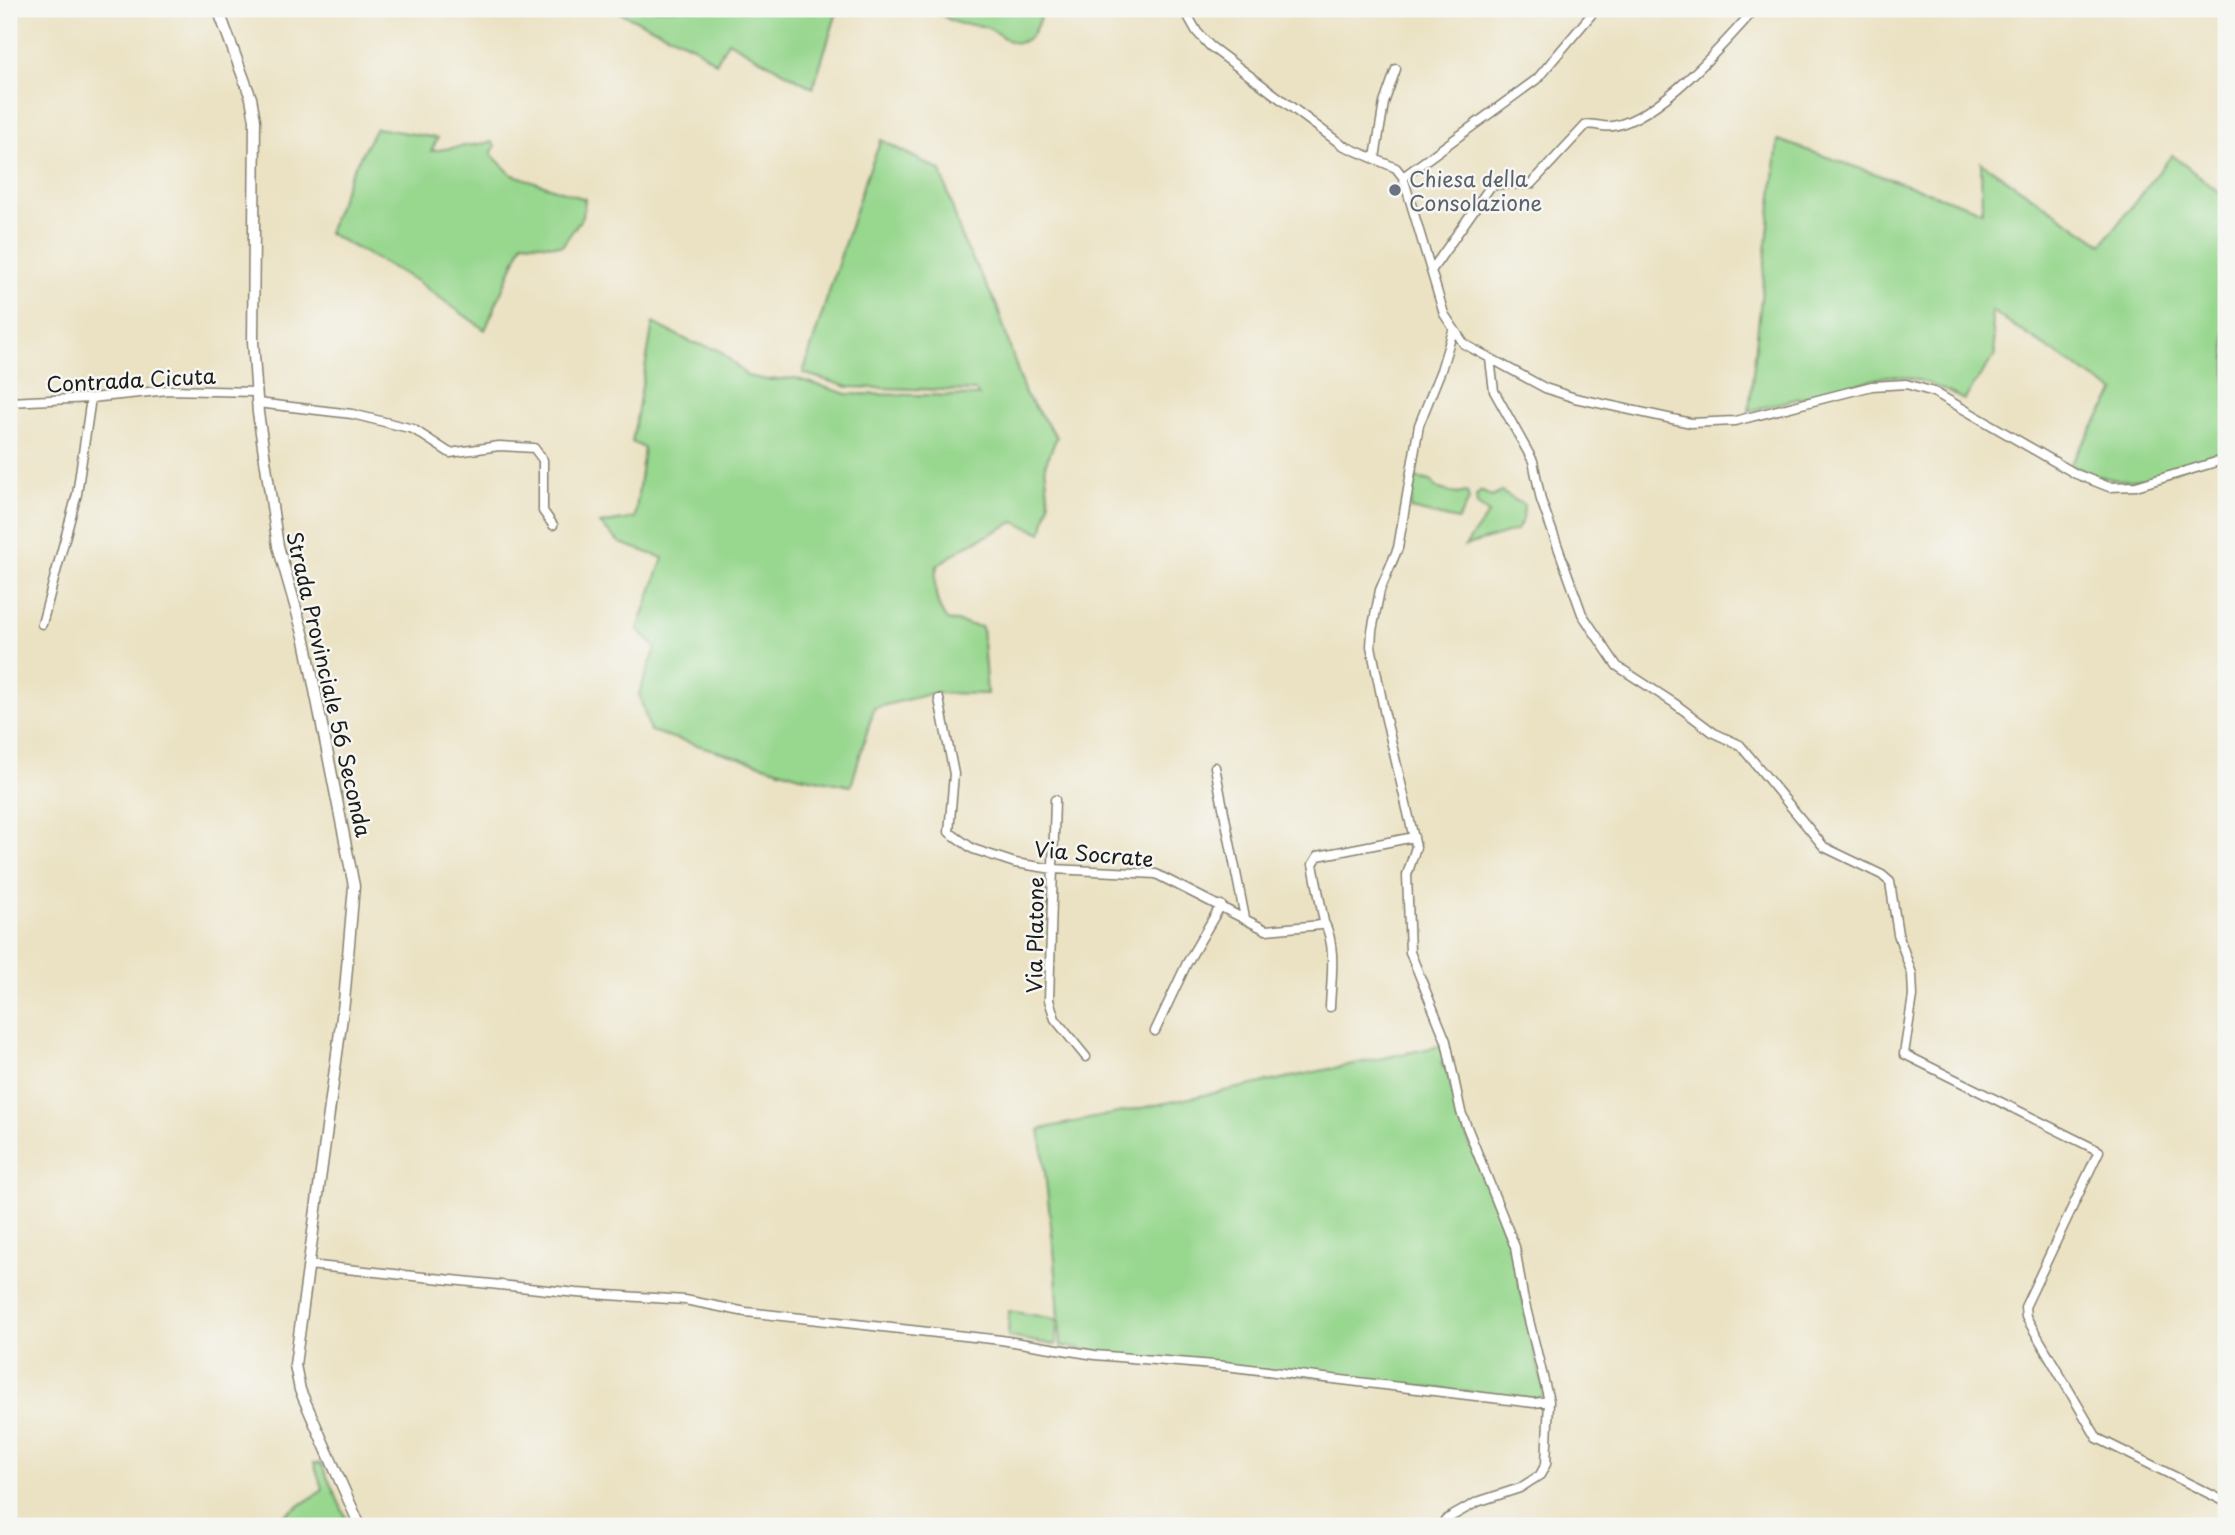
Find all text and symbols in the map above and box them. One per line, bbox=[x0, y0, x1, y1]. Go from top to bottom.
place label: Chiesa della Consolazione bbox=[1409, 162, 1542, 218]
marker: Chiesa della Consolazione bbox=[1387, 182, 1403, 198]
street label: Contrada Cicuta bbox=[46, 359, 216, 399]
street label: Strada Provinciale 56 Seconda bbox=[279, 528, 381, 840]
street label: Via Socrate bbox=[1033, 832, 1155, 874]
street label: Via Platone bbox=[1017, 876, 1051, 994]

